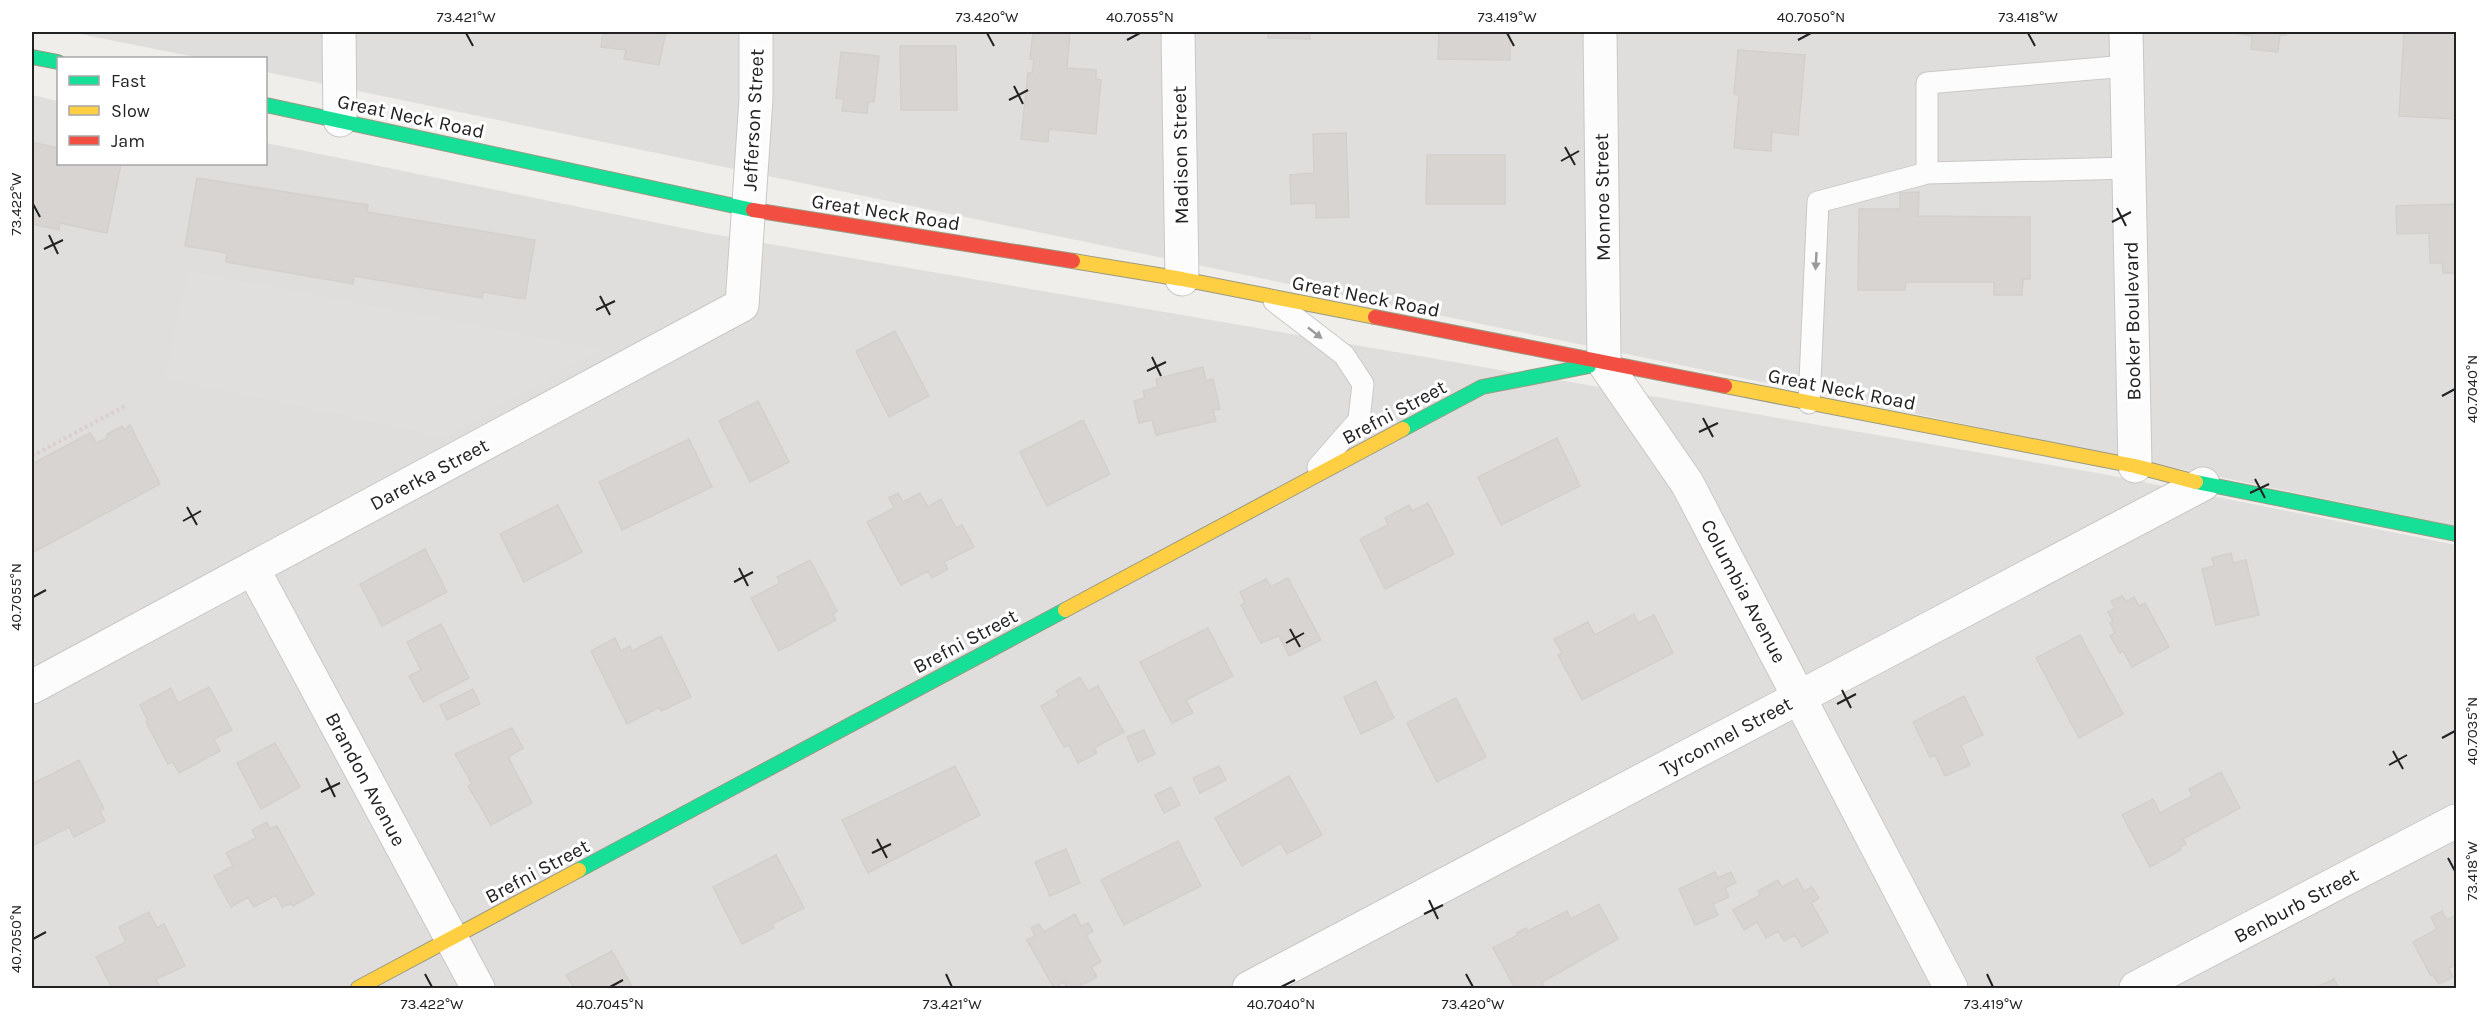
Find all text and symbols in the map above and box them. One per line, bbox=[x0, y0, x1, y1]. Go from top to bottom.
text: 73.421°W bbox=[436, 8, 496, 26]
text: 73.420°W bbox=[955, 8, 1019, 26]
text: 40.7055°N bbox=[1106, 8, 1174, 26]
text: 73.419°W bbox=[1477, 8, 1537, 26]
text: 40.7050°N bbox=[1777, 8, 1845, 26]
text: 73.418°W bbox=[1998, 8, 2058, 26]
street label: Jefferson Street bbox=[738, 48, 769, 192]
legend bbox=[57, 57, 267, 165]
text: Fast bbox=[111, 70, 146, 92]
street label: Madison Street bbox=[1168, 85, 1193, 225]
street label: Great Neck Road bbox=[335, 90, 487, 143]
text: Slow bbox=[111, 100, 150, 122]
text: Jam bbox=[111, 130, 145, 152]
street label: Monroe Street bbox=[1590, 132, 1615, 261]
text: 73.422°W bbox=[7, 172, 25, 235]
street label: Great Neck Road bbox=[810, 189, 962, 236]
street label: Booker Boulevard bbox=[2120, 241, 2145, 401]
one-way arrow bbox=[1811, 251, 1820, 270]
street label: Great Neck Road bbox=[1290, 271, 1442, 322]
one-way arrow bbox=[1308, 326, 1323, 338]
text: 40.7040°N bbox=[2463, 355, 2481, 423]
street label: Great Neck Road bbox=[1766, 364, 1918, 415]
street label: Brefni Street bbox=[1338, 375, 1451, 449]
street label: Darerka Street bbox=[366, 433, 493, 515]
street label: Columbia Avenue bbox=[1696, 516, 1791, 667]
text: 40.7055°N bbox=[7, 563, 25, 631]
street label: Brefni Street bbox=[909, 604, 1022, 678]
street label: Tyrconnel Street bbox=[1656, 692, 1796, 781]
text: 40.7035°N bbox=[2463, 697, 2481, 765]
street label: Brandon Avenue bbox=[321, 708, 410, 850]
street label: Brefni Street bbox=[481, 834, 594, 908]
text: 73.418°W bbox=[2463, 841, 2481, 901]
street label: Benburb Street bbox=[2230, 863, 2363, 948]
text: 40.7050°N bbox=[7, 905, 25, 973]
text: 73.422°W bbox=[401, 995, 464, 1013]
text: 40.7045°N bbox=[576, 995, 644, 1013]
text: 73.421°W bbox=[922, 995, 982, 1013]
text: 40.7040°N bbox=[1247, 995, 1315, 1013]
text: 73.420°W bbox=[1441, 995, 1505, 1013]
text: 73.419°W bbox=[1963, 995, 2023, 1013]

